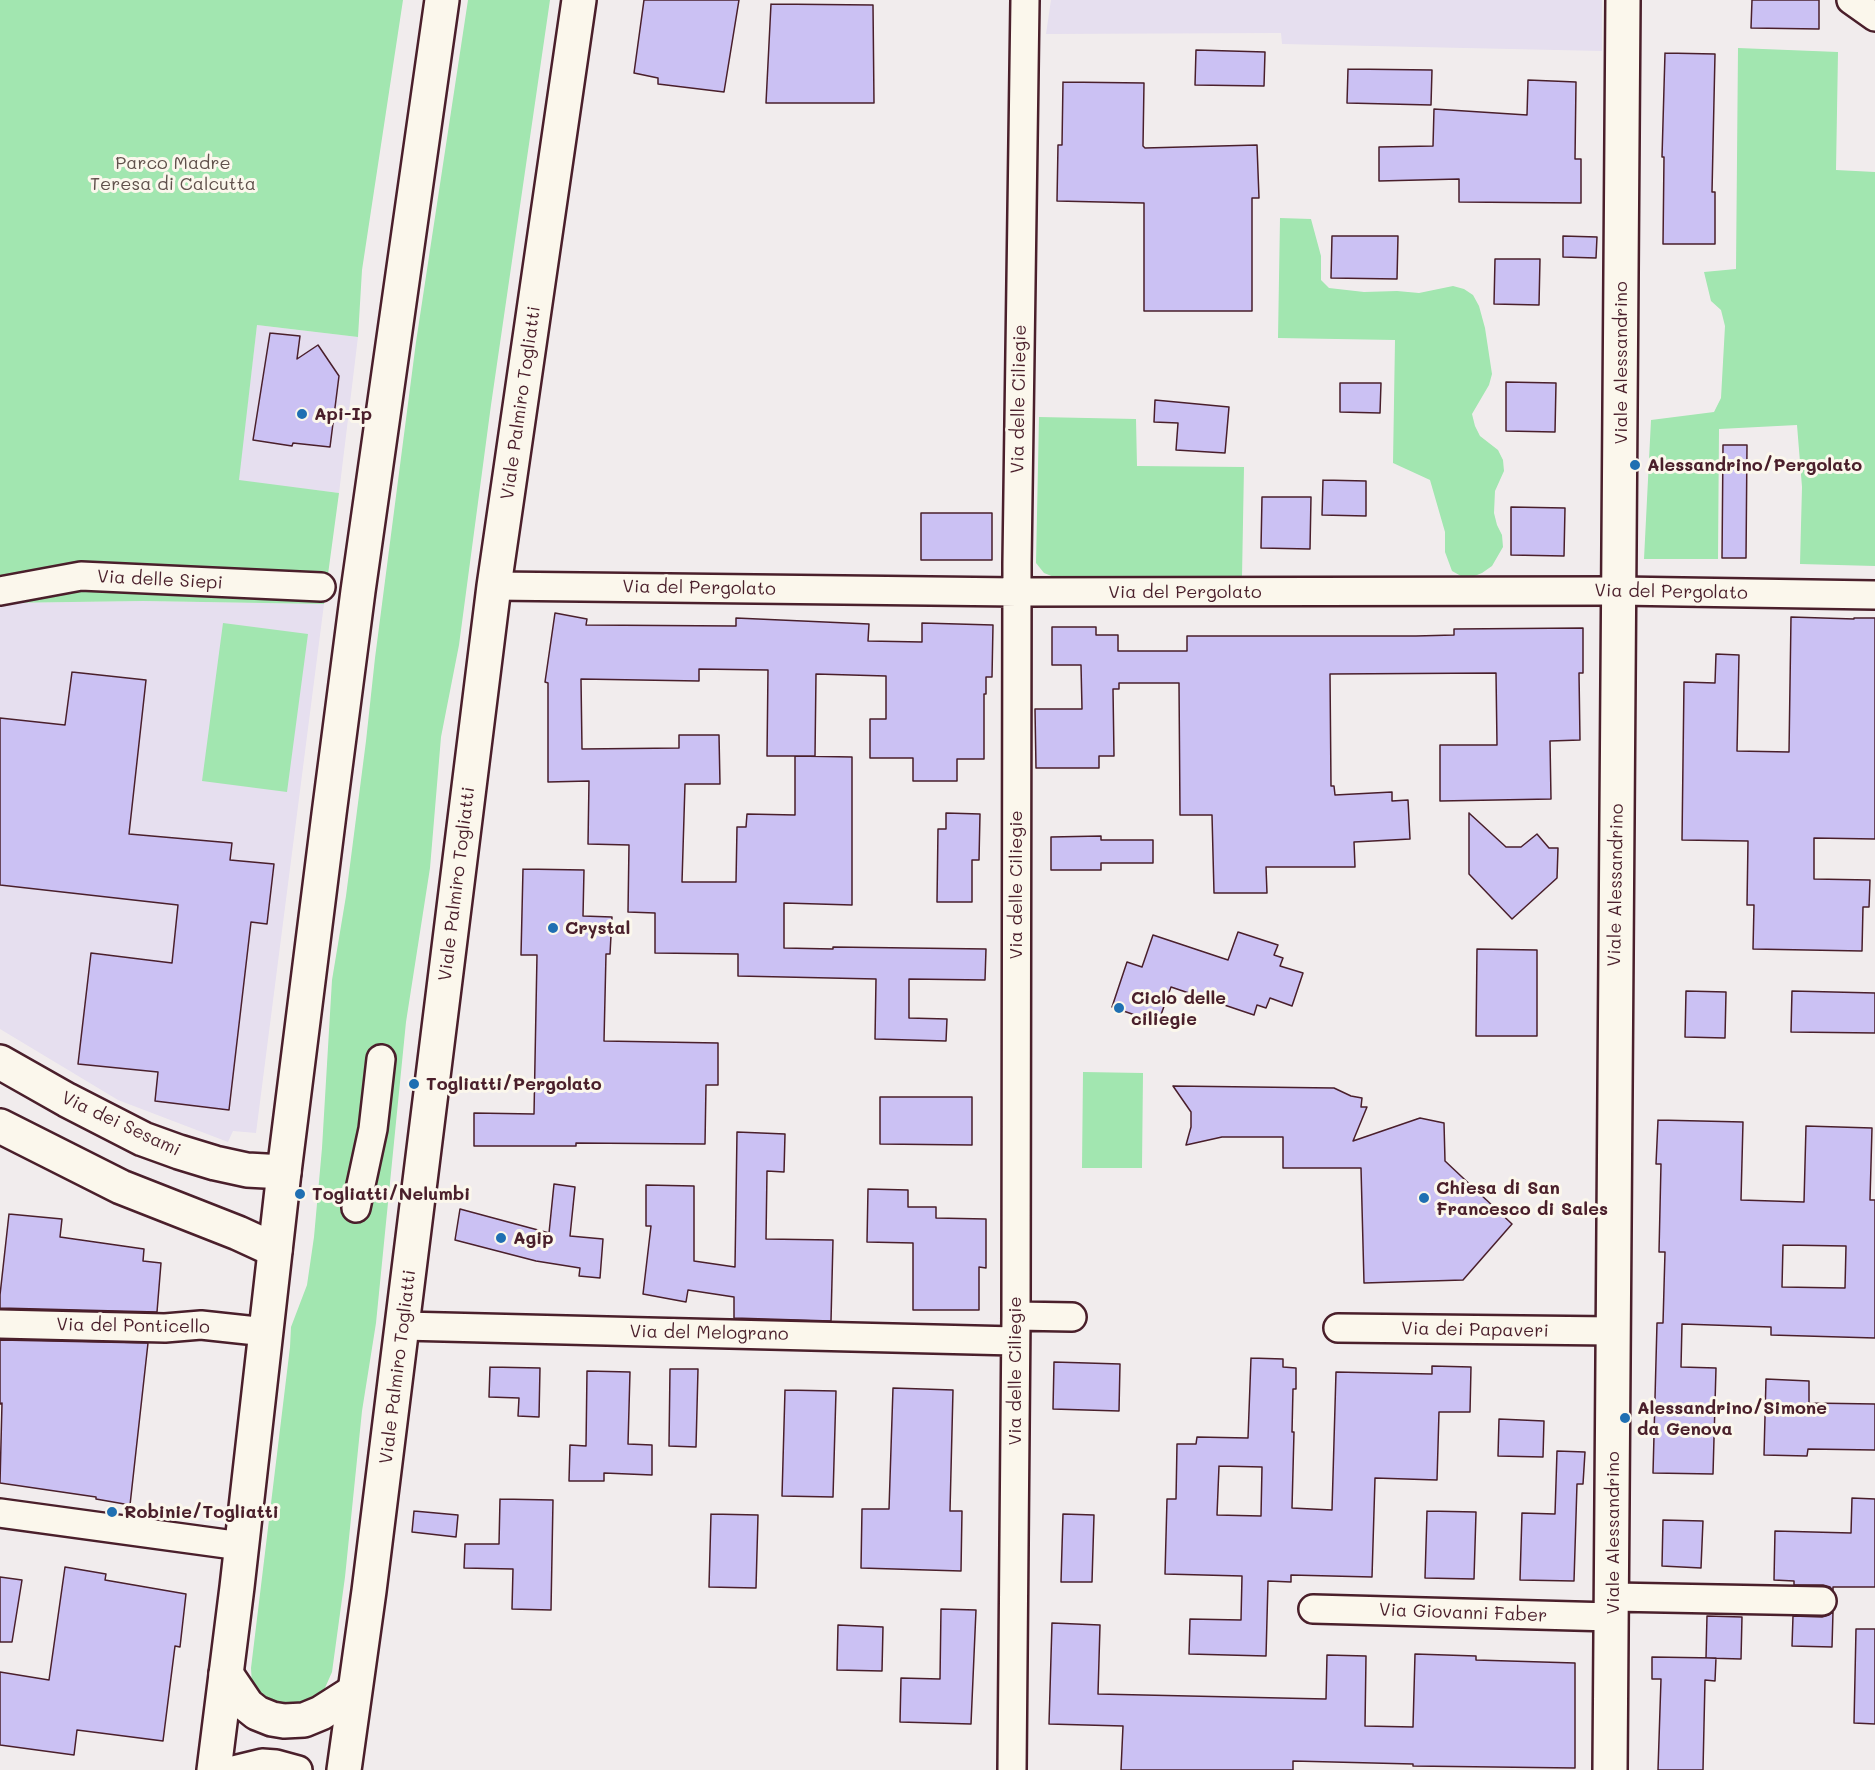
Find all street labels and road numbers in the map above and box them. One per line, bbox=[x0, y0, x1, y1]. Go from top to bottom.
street label: Viale Alessandrino bbox=[1610, 281, 1632, 445]
street label: Viale Palmiro Togliatti bbox=[497, 305, 545, 501]
street label: Via delle Ciliegie bbox=[1007, 324, 1031, 474]
street label: Via delle Siepi bbox=[97, 566, 223, 594]
street label: Via del Pergolato bbox=[622, 576, 776, 600]
street label: Via del Pergolato bbox=[1594, 580, 1748, 604]
street label: Via del Pergolato bbox=[1108, 581, 1262, 603]
street label: Viale Palmiro Togliatti bbox=[434, 786, 480, 982]
street label: Viale Alessandrino bbox=[1604, 803, 1628, 967]
street label: Via delle Ciliegie bbox=[1005, 810, 1027, 960]
street label: Via dei Sesami bbox=[58, 1087, 184, 1161]
street label: Viale Palmiro Togliatti bbox=[375, 1269, 421, 1465]
street label: Via delle Ciliegie bbox=[1004, 1296, 1026, 1446]
street label: Via del Ponticello bbox=[56, 1314, 210, 1338]
street label: Via dei Papaveri bbox=[1401, 1318, 1549, 1342]
street label: Via del Melograno bbox=[629, 1321, 789, 1345]
street label: Viale Alessandrino bbox=[1602, 1451, 1624, 1615]
street label: Via Giovanni Faber bbox=[1378, 1599, 1548, 1627]

